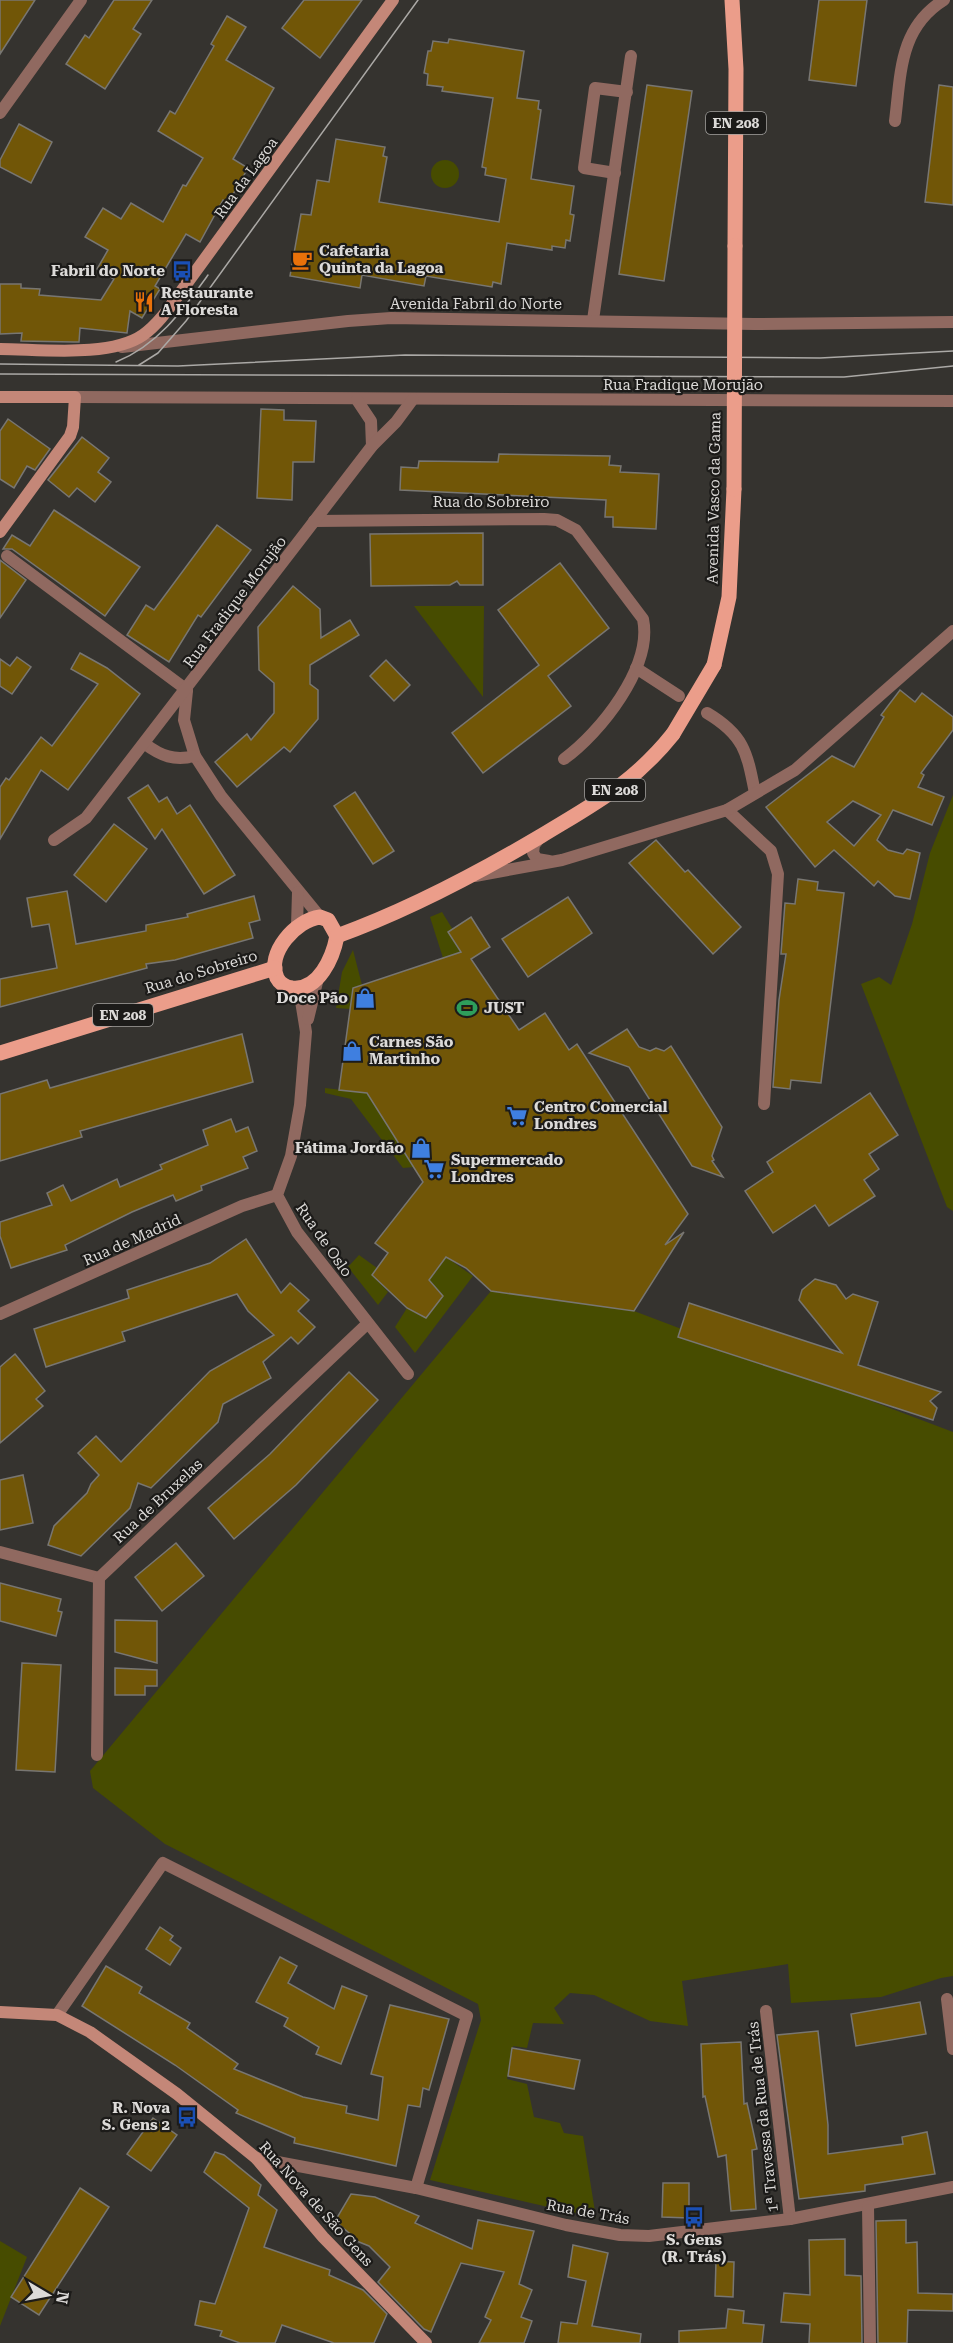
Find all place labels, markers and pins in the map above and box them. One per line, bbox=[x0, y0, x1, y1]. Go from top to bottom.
place label: Cafetaria Quinta da Lagoa bbox=[319, 242, 444, 277]
cafe icon: Cafetaria Quinta da Lagoa bbox=[290, 248, 314, 272]
bus stop icon: Fabril do Norte bbox=[170, 259, 194, 283]
place label: Fabril do Norte bbox=[51, 262, 165, 280]
place label: Restaurante A Floresta bbox=[161, 284, 253, 319]
restaurant icon: Restaurante A Floresta bbox=[132, 290, 156, 314]
shop icon: Doce Pão bbox=[353, 986, 377, 1010]
place label: Doce Pão bbox=[276, 989, 348, 1007]
sports icon: JUST bbox=[455, 996, 479, 1020]
place label: JUST bbox=[484, 999, 525, 1017]
place label: Carnes São Martinho bbox=[369, 1033, 454, 1068]
shop icon: Carnes São Martinho bbox=[340, 1039, 364, 1063]
place label: Centro Comercial Londres bbox=[534, 1098, 668, 1133]
supermarket icon: Centro Comercial Londres bbox=[505, 1104, 529, 1128]
shop icon: Fátima Jordão bbox=[409, 1136, 433, 1160]
place label: Fátima Jordão bbox=[295, 1139, 404, 1157]
place label: Supermercado Londres bbox=[451, 1151, 564, 1186]
supermarket icon: Supermercado Londres bbox=[422, 1157, 446, 1181]
place label: R. Nova S. Gens 2 bbox=[102, 2099, 170, 2134]
bus stop icon: R. Nova S. Gens 2 bbox=[175, 2105, 199, 2129]
bus stop icon: S. Gens (R. Trás) bbox=[682, 2205, 706, 2229]
place label: S. Gens (R. Trás) bbox=[662, 2231, 726, 2266]

